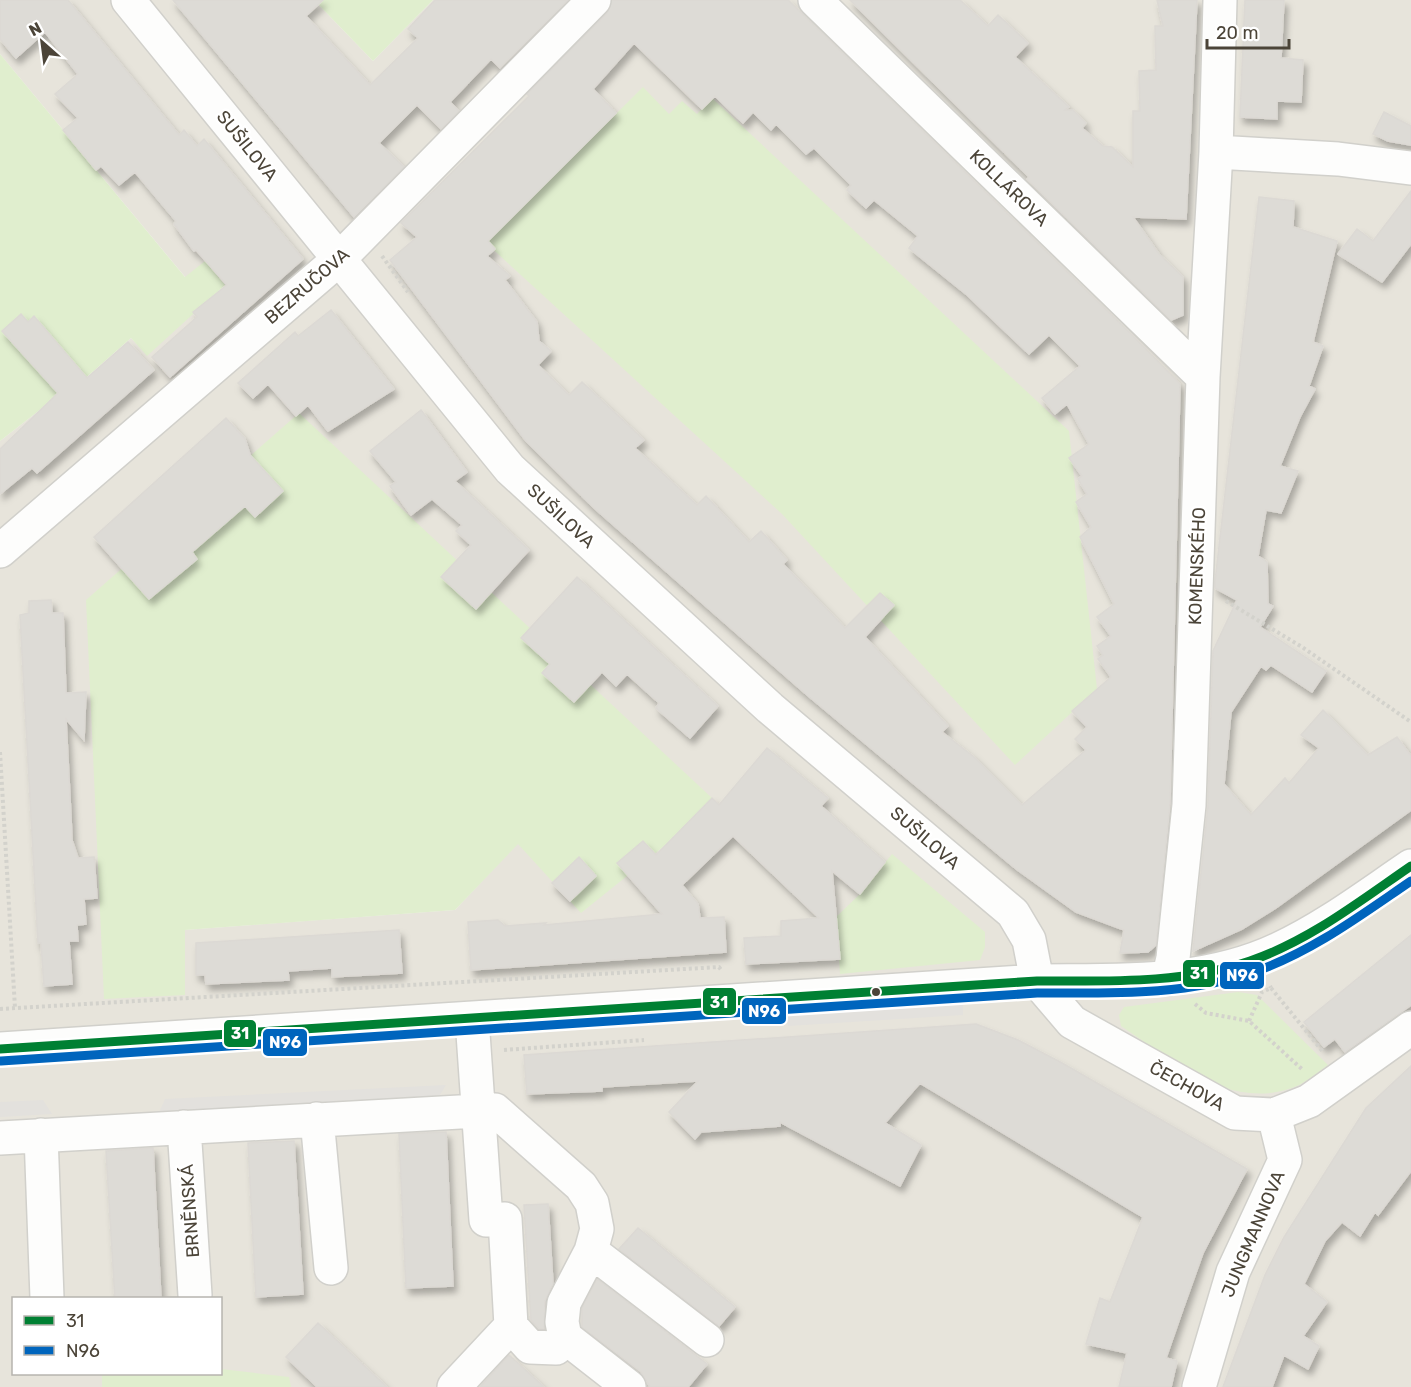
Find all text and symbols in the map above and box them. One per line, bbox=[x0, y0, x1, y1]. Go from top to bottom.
north arrow bbox=[12, 12, 72, 72]
scale bar bbox=[1207, 12, 1290, 50]
text: N bbox=[26, 18, 45, 40]
text: 20 m bbox=[1216, 22, 1258, 44]
street label: SUŠILOVA bbox=[212, 106, 282, 186]
street label: KOLLÁROVA bbox=[965, 145, 1053, 231]
street label: BEZRUČOVA bbox=[260, 243, 354, 329]
street label: SUŠILOVA bbox=[523, 479, 599, 553]
street label: KOMENSKÉHO bbox=[1184, 507, 1210, 625]
street label: SUŠILOVA bbox=[886, 802, 964, 874]
line badge: 31 bbox=[1182, 959, 1216, 988]
line badge: N96 bbox=[1219, 961, 1265, 990]
text: 31 bbox=[1190, 964, 1208, 983]
text: N96 bbox=[1226, 966, 1258, 985]
unlabelled marker bbox=[870, 986, 882, 998]
line badge: 31 bbox=[702, 987, 737, 1016]
text: 31 bbox=[710, 993, 728, 1012]
line badge: N96 bbox=[741, 997, 787, 1025]
text: N96 bbox=[748, 1002, 780, 1021]
line badge: 31 bbox=[223, 1019, 257, 1048]
text: 31 bbox=[231, 1024, 249, 1043]
line badge: N96 bbox=[262, 1028, 308, 1057]
text: N96 bbox=[269, 1033, 301, 1052]
street label: ČECHOVA bbox=[1146, 1056, 1228, 1116]
street label: BRNĚNSKÁ bbox=[176, 1163, 204, 1259]
street label: JUNGMANNOVA bbox=[1217, 1168, 1289, 1300]
legend bbox=[12, 1297, 222, 1375]
text: 31 bbox=[66, 1310, 84, 1332]
text: N96 bbox=[66, 1340, 100, 1362]

